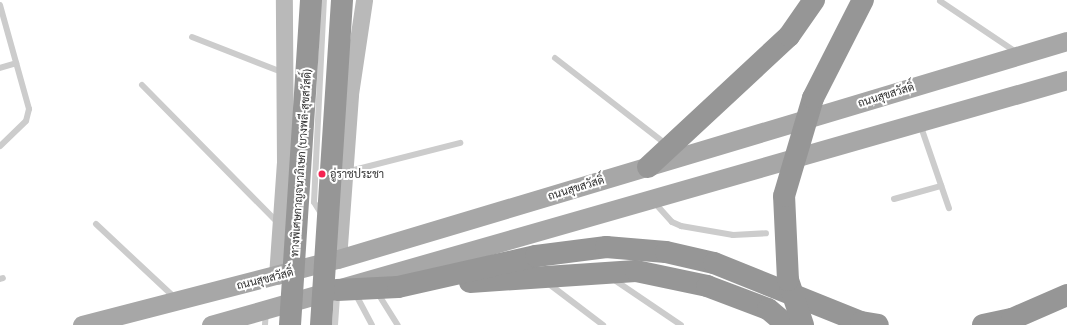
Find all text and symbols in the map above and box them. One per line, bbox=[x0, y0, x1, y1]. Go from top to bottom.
street label: ทางพิเศษกาญจนาภิเษก (บางพลี-สุขสวัสดิ์) bbox=[288, 69, 314, 257]
street label: ถนนสุขสวัสดิ์ bbox=[856, 80, 916, 110]
place label: อู่ราชประชา bbox=[330, 167, 384, 181]
marker: อู่ราชประชา bbox=[317, 169, 327, 179]
street label: ถนนสุขสวัสดิ์ bbox=[546, 173, 606, 203]
street label: ถนนสุขสวัสดิ์ bbox=[235, 266, 295, 292]

